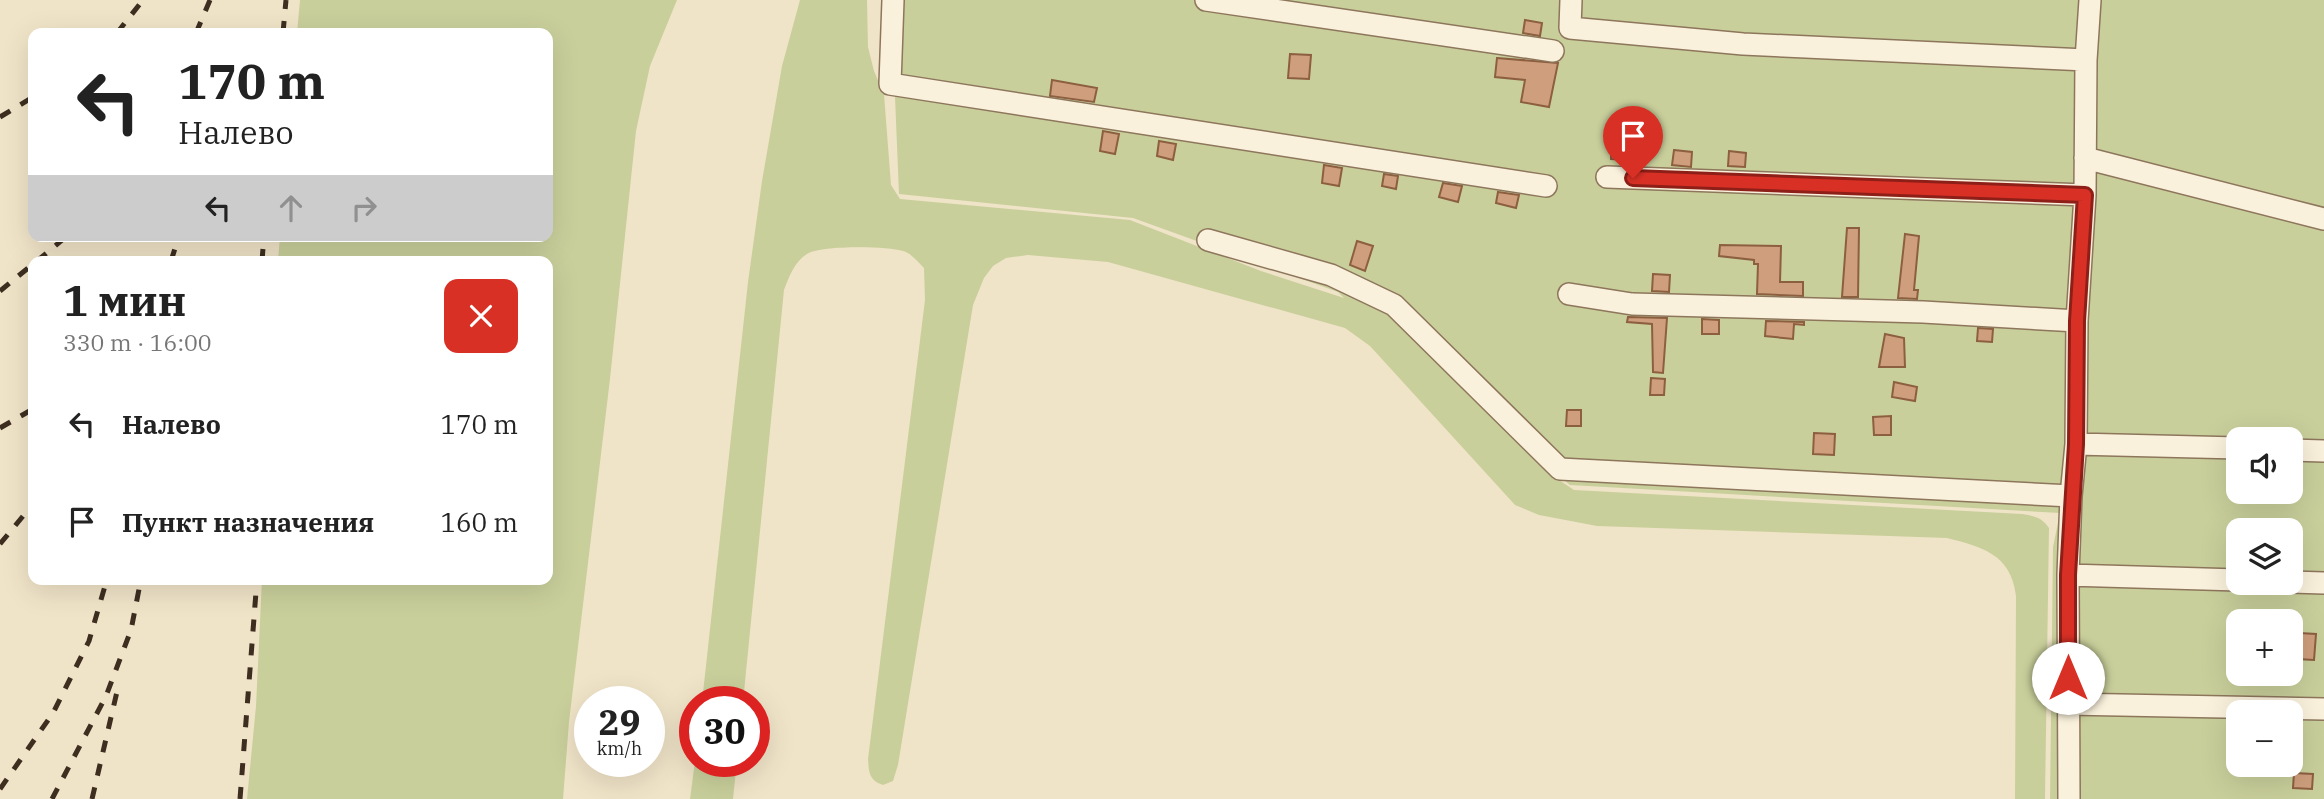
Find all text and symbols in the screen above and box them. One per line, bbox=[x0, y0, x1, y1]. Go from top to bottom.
text: 170 m bbox=[178, 49, 325, 112]
icon: left bbox=[63, 56, 154, 147]
pin bbox=[1603, 106, 1663, 178]
text: Налево bbox=[178, 111, 294, 153]
icon: arrive bbox=[1614, 117, 1652, 155]
icon: left bbox=[199, 189, 237, 227]
icon: ahead bbox=[272, 189, 310, 227]
icon: right bbox=[345, 189, 383, 227]
text: 1 мин bbox=[63, 273, 186, 328]
button: close bbox=[444, 279, 518, 353]
text: 330 m · 16:00 bbox=[63, 327, 212, 357]
icon: left bbox=[63, 405, 101, 443]
text: Налево bbox=[122, 407, 221, 441]
text: 170 m bbox=[440, 407, 518, 441]
map controls bbox=[2226, 427, 2303, 777]
button: sound bbox=[2226, 427, 2303, 504]
icon: arrive bbox=[63, 503, 101, 541]
text: Пункт назначения bbox=[122, 505, 374, 539]
text: 160 m bbox=[440, 505, 518, 539]
button: layers bbox=[2226, 518, 2303, 595]
button: + bbox=[2226, 609, 2303, 686]
position arrow bbox=[2031, 641, 2105, 715]
speed limit sign: 30 bbox=[679, 686, 770, 777]
text: 29 bbox=[598, 699, 641, 745]
button: − bbox=[2226, 700, 2303, 777]
text: km/h bbox=[597, 737, 642, 760]

